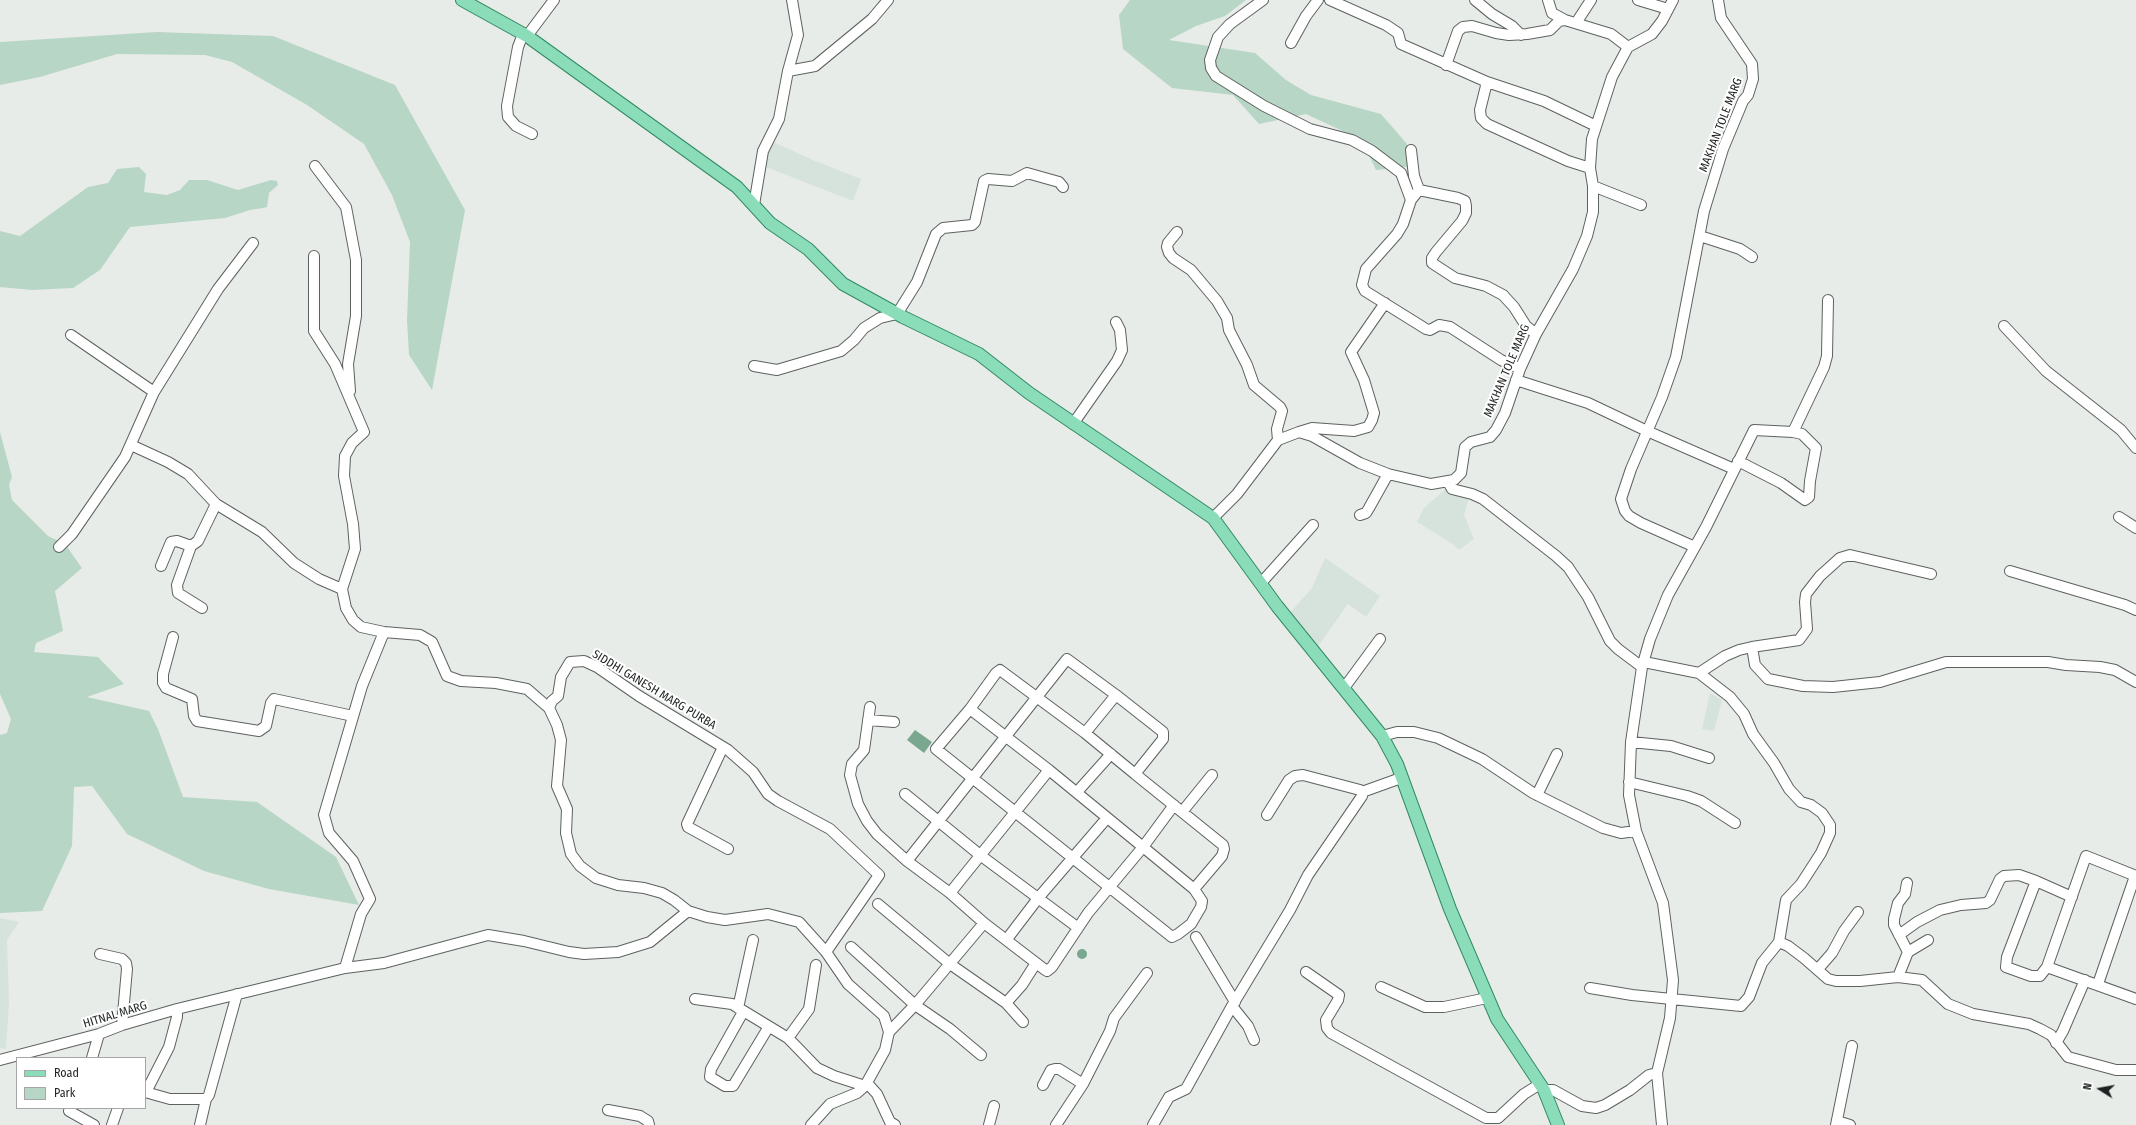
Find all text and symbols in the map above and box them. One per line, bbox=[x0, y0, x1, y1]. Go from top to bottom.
street label: MAKHAN TOLE MARG bbox=[1696, 76, 1746, 174]
street label: MAKHAN TOLE MARG bbox=[1481, 322, 1533, 420]
street label: SIDDHI GANESH MARG PURBA bbox=[589, 647, 719, 733]
street label: HITNAL MARG bbox=[81, 998, 149, 1032]
legend bbox=[16, 1057, 146, 1109]
text: Road bbox=[54, 1066, 79, 1080]
north arrow bbox=[2080, 1069, 2120, 1109]
text: N bbox=[2081, 1082, 2095, 1091]
text: Park bbox=[54, 1086, 75, 1100]

